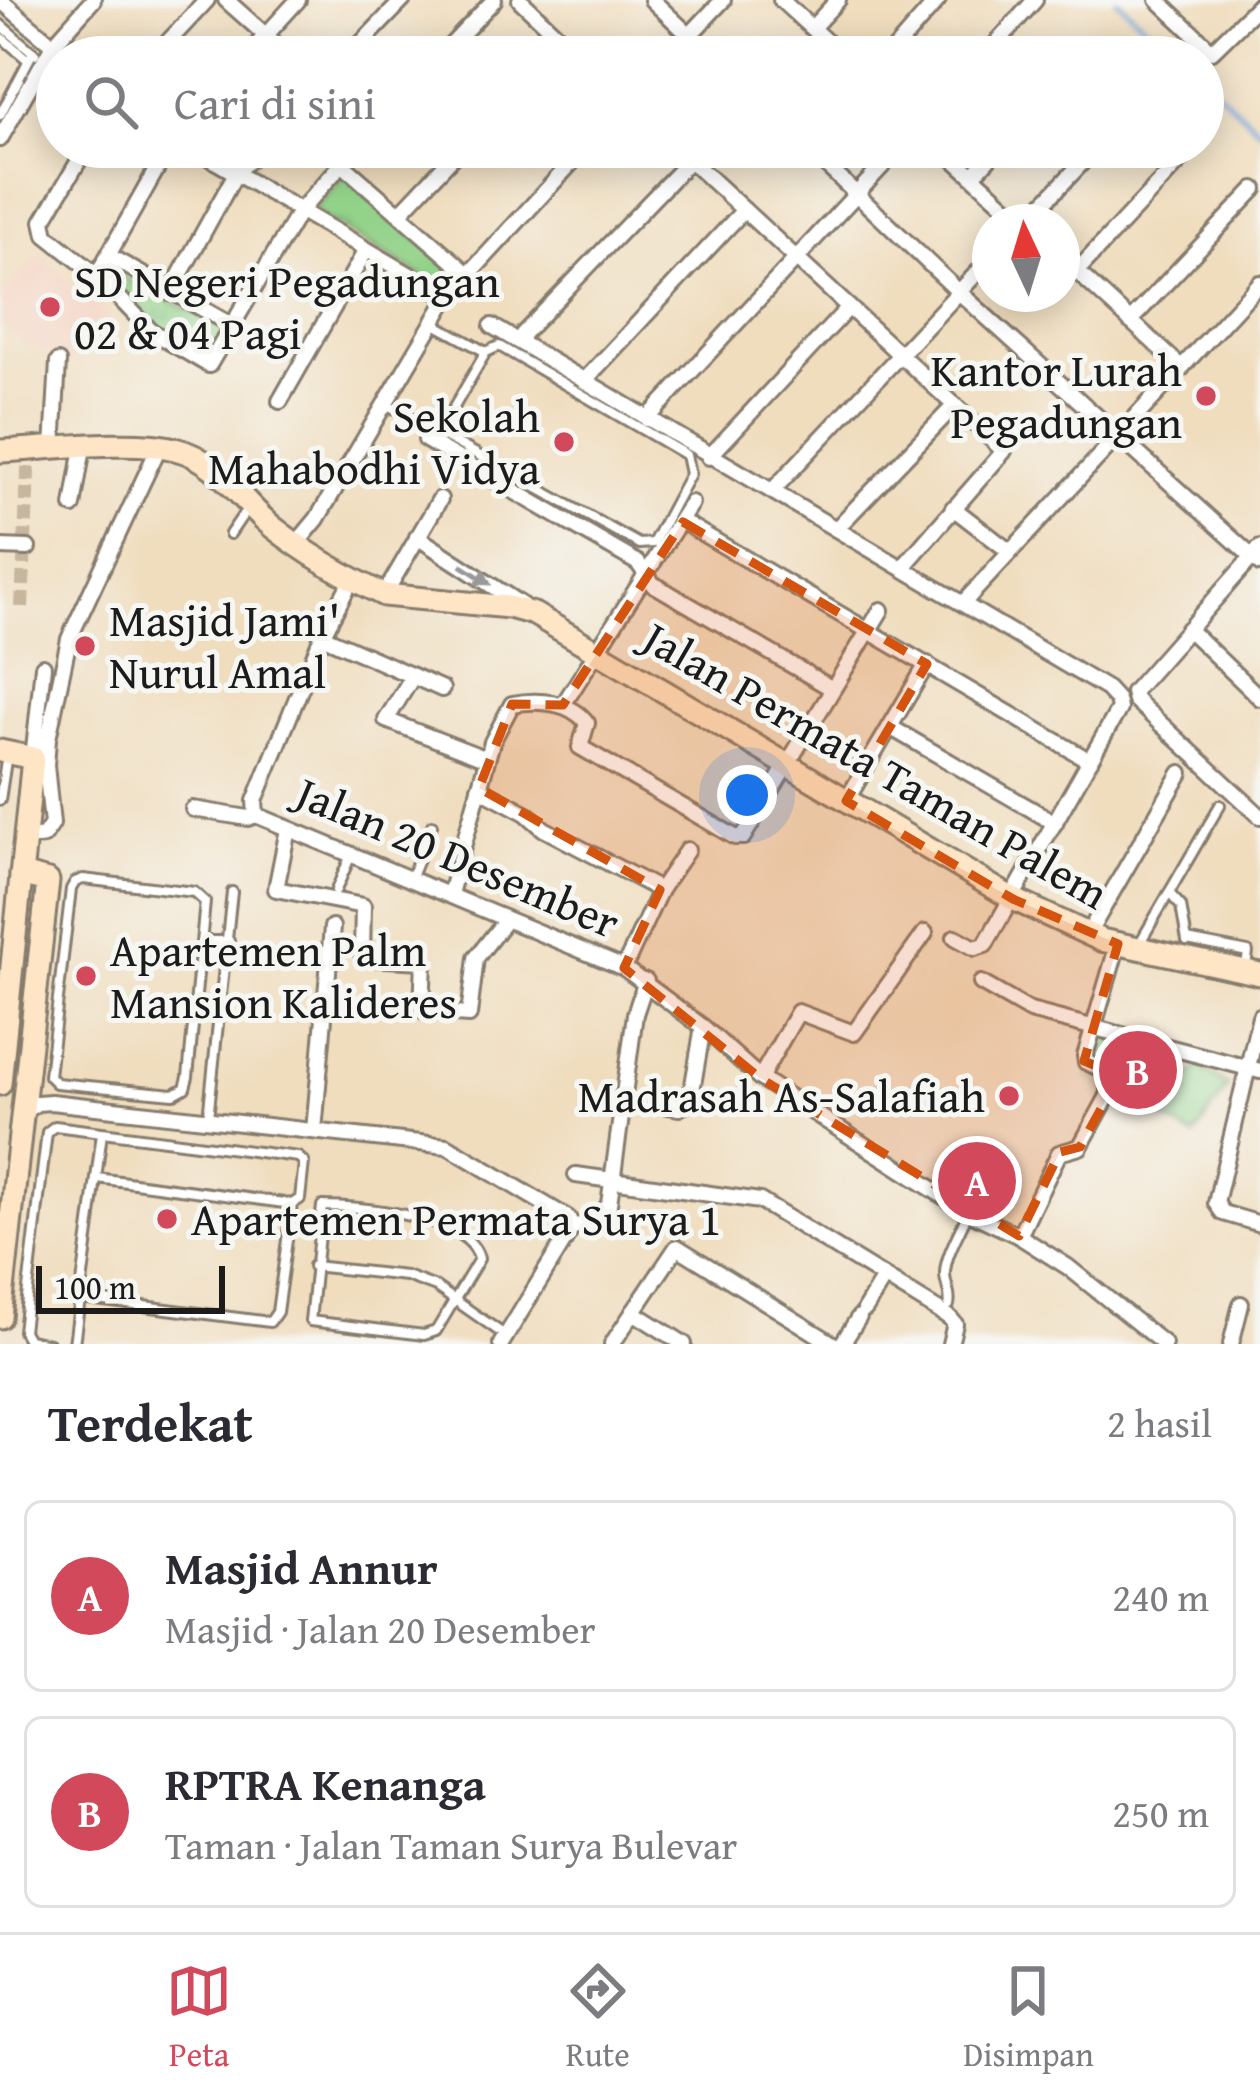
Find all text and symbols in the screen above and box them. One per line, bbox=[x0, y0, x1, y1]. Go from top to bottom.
search box bbox=[36, 36, 1224, 168]
icon: search bbox=[78, 69, 144, 135]
text: Cari di sini bbox=[174, 70, 376, 135]
north arrow bbox=[972, 204, 1080, 312]
place label: SD Negeri Pegadungan 02 & 04 Pagi bbox=[74, 248, 500, 365]
marker: SD Negeri Pegadungan 02 & 04 Pagi bbox=[37, 294, 63, 320]
place label: Kantor Lurah Pegadungan bbox=[931, 337, 1182, 454]
place label: Sekolah Mahabodhi Vidya bbox=[208, 383, 540, 500]
marker: Kantor Lurah Pegadungan bbox=[1193, 383, 1219, 409]
marker: Sekolah Mahabodhi Vidya bbox=[551, 429, 577, 455]
one-way arrow bbox=[459, 564, 492, 586]
place label: Masjid Jami' Nurul Amal bbox=[109, 587, 340, 704]
street label: Jalan Permata Taman Palem bbox=[627, 602, 1121, 925]
marker: Masjid Jami' Nurul Amal bbox=[72, 633, 98, 659]
street label: Jalan 20 Desember bbox=[282, 757, 630, 954]
your location bbox=[717, 765, 777, 825]
place label: Apartemen Palm Mansion Kalideres bbox=[110, 917, 457, 1034]
marker: Apartemen Palm Mansion Kalideres bbox=[73, 963, 99, 989]
pin: B bbox=[1099, 1025, 1177, 1115]
place label: Madrasah As-Salafiah bbox=[578, 1063, 985, 1128]
marker: Madrasah As-Salafiah bbox=[996, 1083, 1022, 1109]
pin: A bbox=[938, 1136, 1016, 1226]
place label: Apartemen Permata Surya 1 bbox=[191, 1186, 721, 1251]
marker: Apartemen Permata Surya 1 bbox=[154, 1206, 180, 1232]
scale bar bbox=[36, 1260, 225, 1313]
text: 100 m bbox=[54, 1263, 136, 1311]
text: Terdekat bbox=[48, 1385, 253, 1460]
text: 2 hasil bbox=[1107, 1394, 1212, 1451]
text: Masjid Annur bbox=[165, 1535, 438, 1600]
text: A bbox=[78, 1568, 102, 1625]
text: 240 m bbox=[1112, 1568, 1209, 1625]
text: Masjid · Jalan 20 Desember bbox=[165, 1600, 596, 1657]
text: RPTRA Kenanga bbox=[165, 1751, 486, 1816]
text: B bbox=[78, 1784, 102, 1841]
text: 250 m bbox=[1112, 1784, 1209, 1841]
text: Taman · Jalan Taman Surya Bulevar bbox=[165, 1816, 737, 1873]
tab: Peta bbox=[166, 1958, 232, 2078]
tab: Rute bbox=[565, 1958, 631, 2078]
tab: Disimpan bbox=[963, 1958, 1094, 2078]

